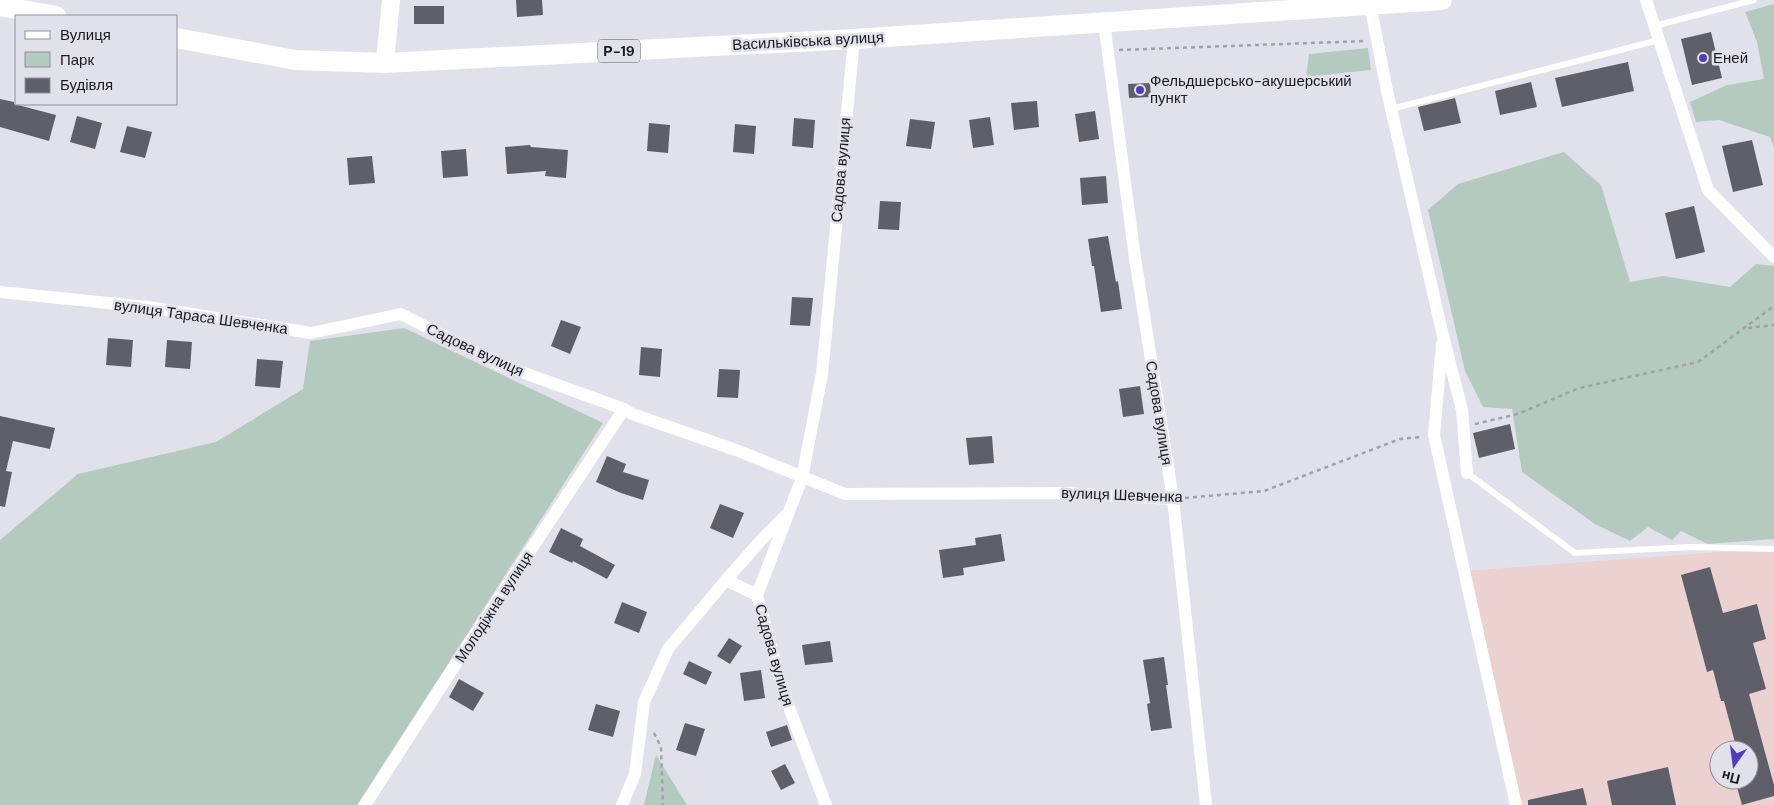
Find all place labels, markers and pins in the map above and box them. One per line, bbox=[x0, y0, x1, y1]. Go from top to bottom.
place label: Еней bbox=[1713, 48, 1748, 68]
marker: Еней bbox=[1697, 52, 1709, 64]
place label: Фельдшерсько-акушерський пункт bbox=[1150, 71, 1352, 108]
marker: Фельдшерсько-акушерський пункт bbox=[1134, 84, 1146, 96]

